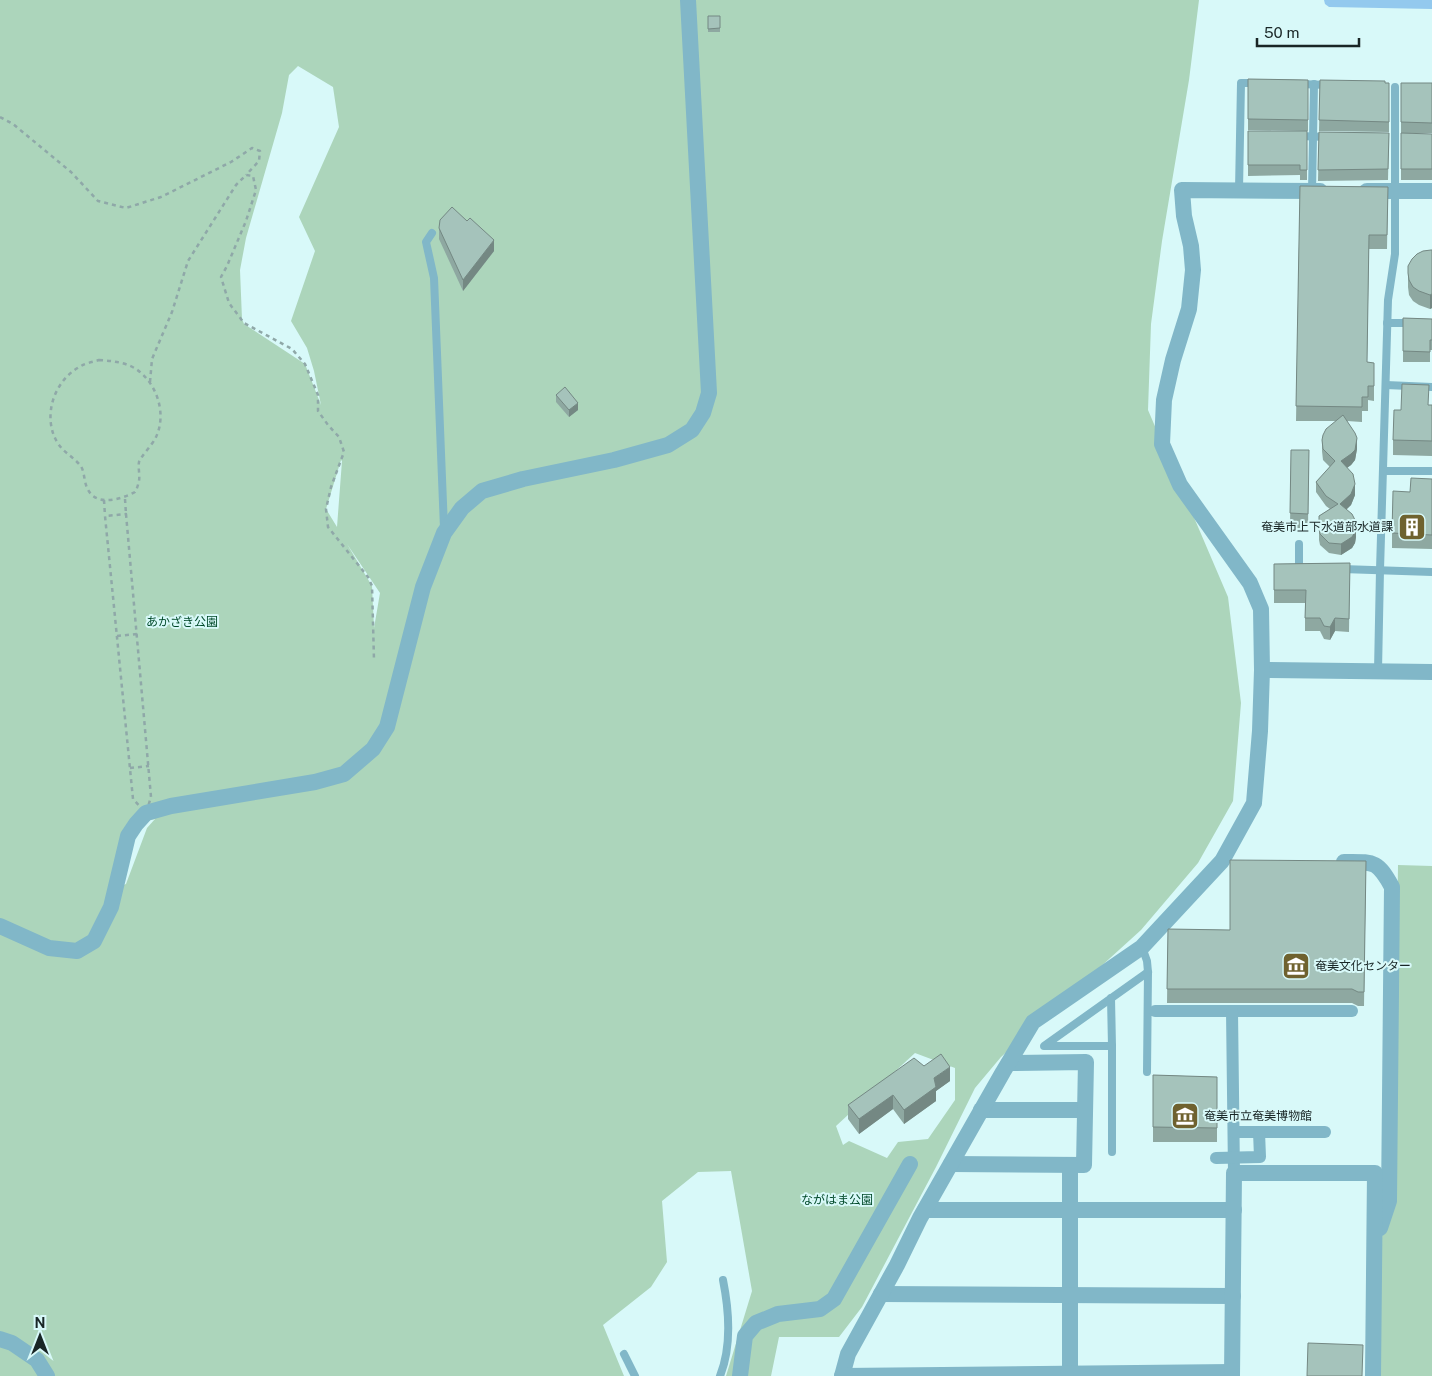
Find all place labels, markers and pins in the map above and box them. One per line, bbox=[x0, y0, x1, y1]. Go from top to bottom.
building icon: 奄美市上下水道部水道課 bbox=[1397, 512, 1427, 542]
place label: 奄美市上下水道部水道課 bbox=[1261, 520, 1393, 534]
museum icon: 奄美文化センター bbox=[1281, 951, 1311, 981]
place label: 奄美文化センター bbox=[1315, 959, 1411, 973]
museum icon: 奄美市立奄美博物館 bbox=[1170, 1101, 1200, 1131]
place label: 奄美市立奄美博物館 bbox=[1204, 1109, 1312, 1123]

